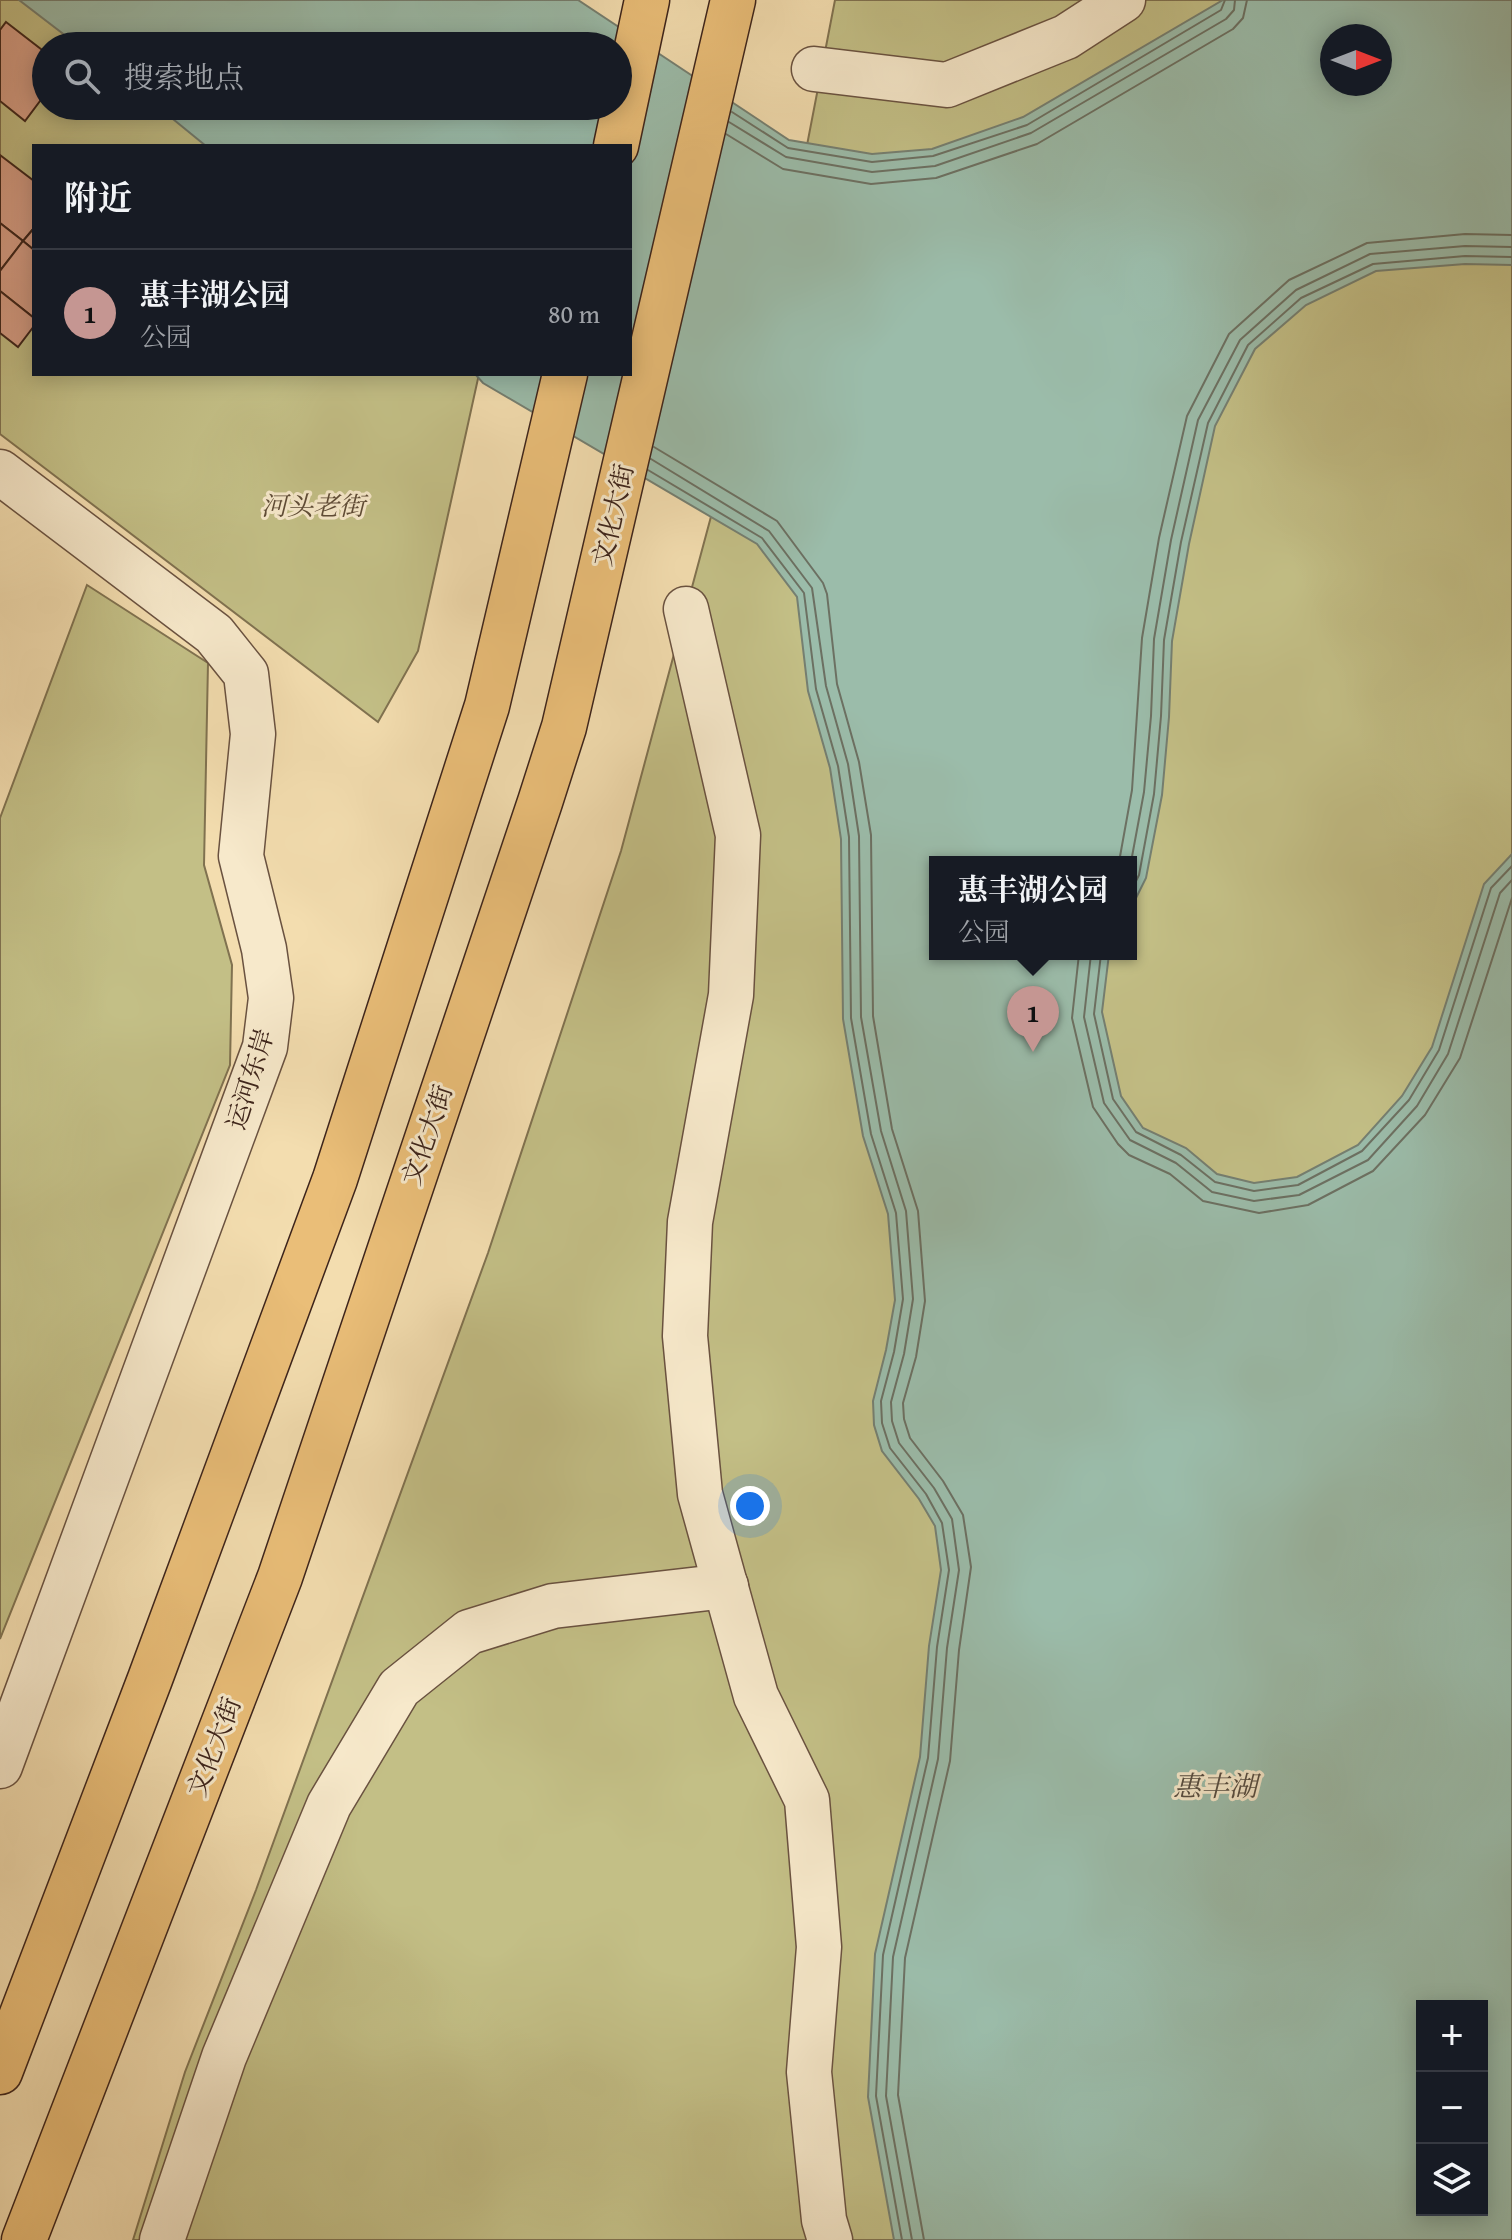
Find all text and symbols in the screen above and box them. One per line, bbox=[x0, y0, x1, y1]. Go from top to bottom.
north arrow bbox=[1320, 24, 1392, 96]
search box bbox=[32, 32, 632, 120]
icon: search bbox=[60, 54, 104, 98]
text: 搜索地点 bbox=[124, 55, 244, 99]
text: 附近 bbox=[64, 173, 132, 222]
text: 惠丰湖公园 bbox=[140, 272, 290, 316]
text: 1 bbox=[83, 294, 97, 333]
text: 80 m bbox=[548, 294, 600, 333]
text: 公园 bbox=[140, 317, 192, 356]
street label: 文化大街 bbox=[582, 460, 643, 570]
park label: 河头老街 bbox=[261, 486, 369, 525]
popup bbox=[929, 856, 1137, 960]
text: 惠丰湖公园 bbox=[958, 867, 1108, 911]
text: 公园 bbox=[958, 912, 1010, 951]
pin: 1 bbox=[1007, 986, 1059, 1052]
street label: 运河东岸 bbox=[216, 1023, 283, 1134]
street label: 文化大街 bbox=[391, 1079, 462, 1190]
your location bbox=[730, 1486, 770, 1526]
street label: 文化大街 bbox=[177, 1691, 250, 1802]
water label: 惠丰湖 bbox=[1173, 1765, 1262, 1806]
map controls bbox=[1416, 2000, 1488, 2216]
button: + bbox=[1416, 2000, 1488, 2072]
button: − bbox=[1416, 2072, 1488, 2144]
button: layers bbox=[1416, 2144, 1488, 2216]

